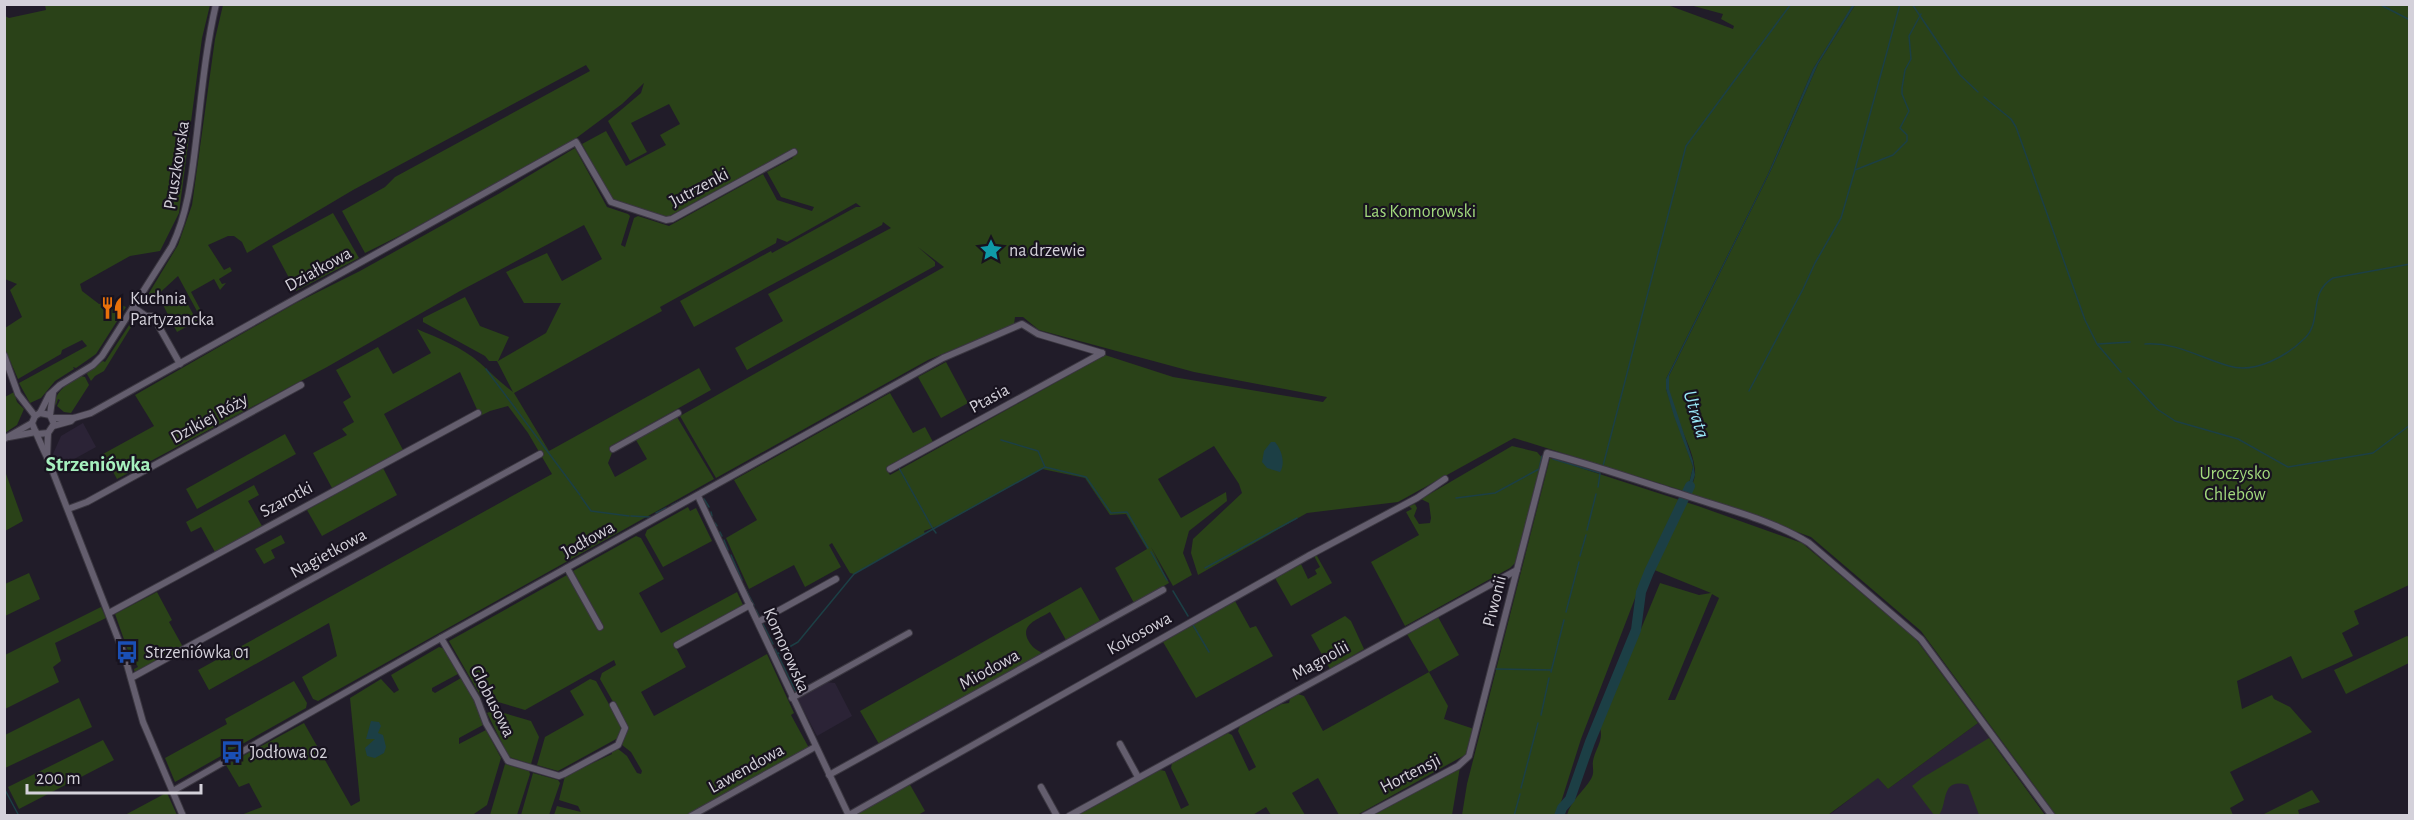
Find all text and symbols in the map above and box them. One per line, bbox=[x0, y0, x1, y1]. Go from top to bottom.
street label: Pruszkowska bbox=[161, 119, 193, 211]
street label: Jutrzenki bbox=[667, 165, 732, 211]
park label: Las Komorowski bbox=[1364, 203, 1476, 221]
place icon: na drzewie bbox=[978, 237, 1004, 263]
place label: na drzewie bbox=[1009, 242, 1085, 260]
street label: Działkowa bbox=[282, 244, 355, 295]
place label: Kuchnia Partyzancka bbox=[130, 290, 214, 329]
restaurant icon: Kuchnia Partyzancka bbox=[99, 295, 125, 321]
street label: Ptasia bbox=[967, 381, 1012, 417]
water label: Utrata bbox=[1679, 388, 1713, 441]
street label: Dzikiej Róży bbox=[168, 390, 251, 447]
district label: Strzeniówka bbox=[45, 454, 151, 475]
park label: Uroczysko Chlebów bbox=[2200, 465, 2271, 504]
street label: Szarotki bbox=[257, 479, 316, 521]
street label: Jodłowa bbox=[559, 518, 618, 562]
street label: Nagietkowa bbox=[287, 526, 370, 582]
street label: Piwonii bbox=[1480, 574, 1510, 629]
street label: Komorowska bbox=[759, 605, 813, 695]
street label: Kokosowa bbox=[1104, 609, 1175, 659]
street label: Magnolii bbox=[1289, 638, 1352, 684]
bus stop icon: Strzeniówka 01 bbox=[114, 639, 140, 665]
place label: Strzeniówka 01 bbox=[145, 644, 250, 662]
street label: Miodowa bbox=[956, 646, 1022, 694]
street label: Globusowa bbox=[466, 663, 518, 740]
bus stop icon: Jodłowa 02 bbox=[219, 739, 245, 765]
street label: Lawendowa bbox=[706, 741, 787, 797]
place label: Jodłowa 02 bbox=[250, 744, 327, 762]
street label: Hortensji bbox=[1377, 751, 1444, 797]
scale bar bbox=[27, 757, 201, 795]
text: 200 m bbox=[36, 770, 81, 788]

